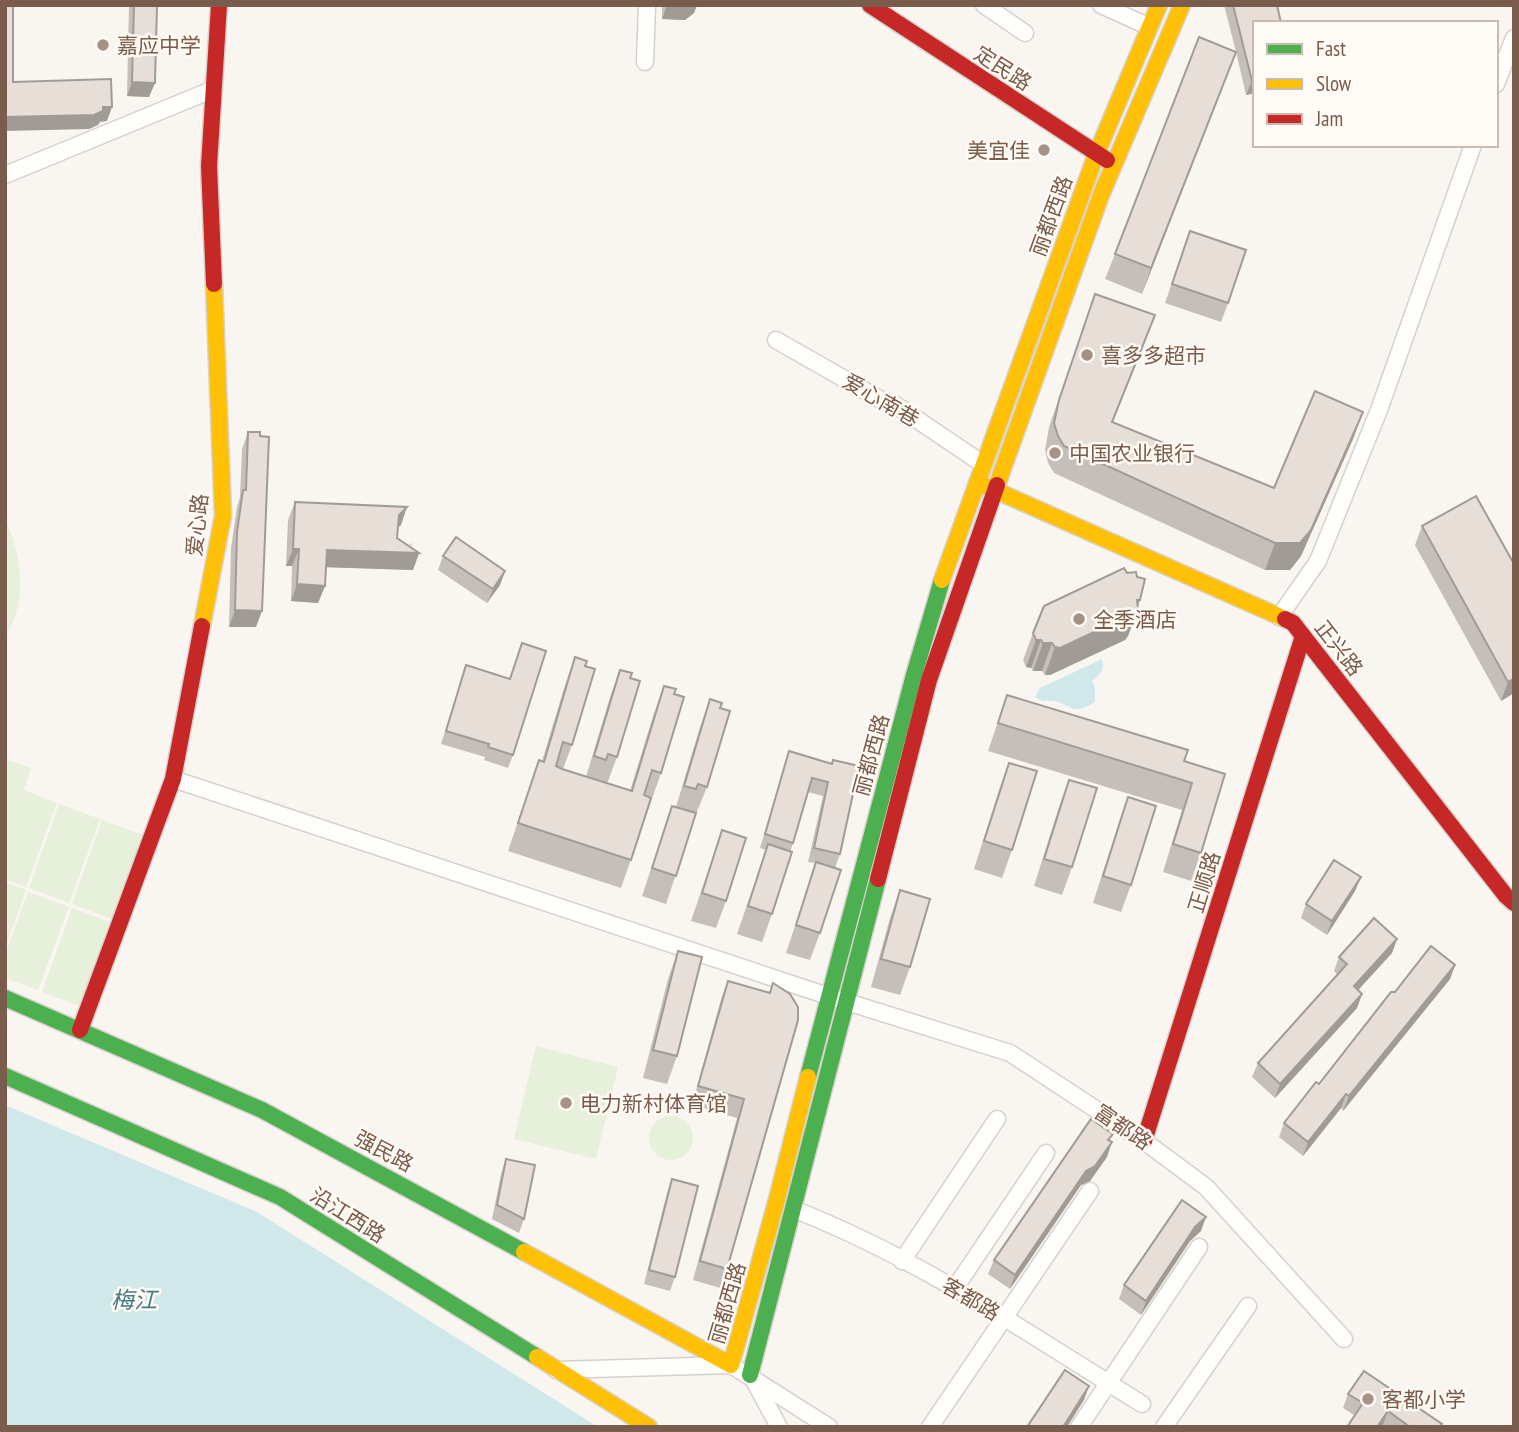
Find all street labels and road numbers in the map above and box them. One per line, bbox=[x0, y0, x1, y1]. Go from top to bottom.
street label: 定民路 bbox=[969, 40, 1037, 96]
street label: 丽都西路 bbox=[1024, 172, 1078, 260]
street label: 爱心南巷 bbox=[838, 367, 924, 433]
street label: 爱心路 bbox=[180, 492, 214, 558]
street label: 正兴路 bbox=[1309, 615, 1369, 681]
street label: 丽都西路 bbox=[847, 711, 895, 799]
street label: 正顺路 bbox=[1182, 848, 1226, 916]
street label: 富都路 bbox=[1089, 1098, 1157, 1156]
street label: 强民路 bbox=[350, 1124, 418, 1178]
street label: 沿江西路 bbox=[305, 1181, 391, 1249]
street label: 丽都西路 bbox=[702, 1259, 752, 1347]
street label: 客都路 bbox=[937, 1272, 1005, 1326]

